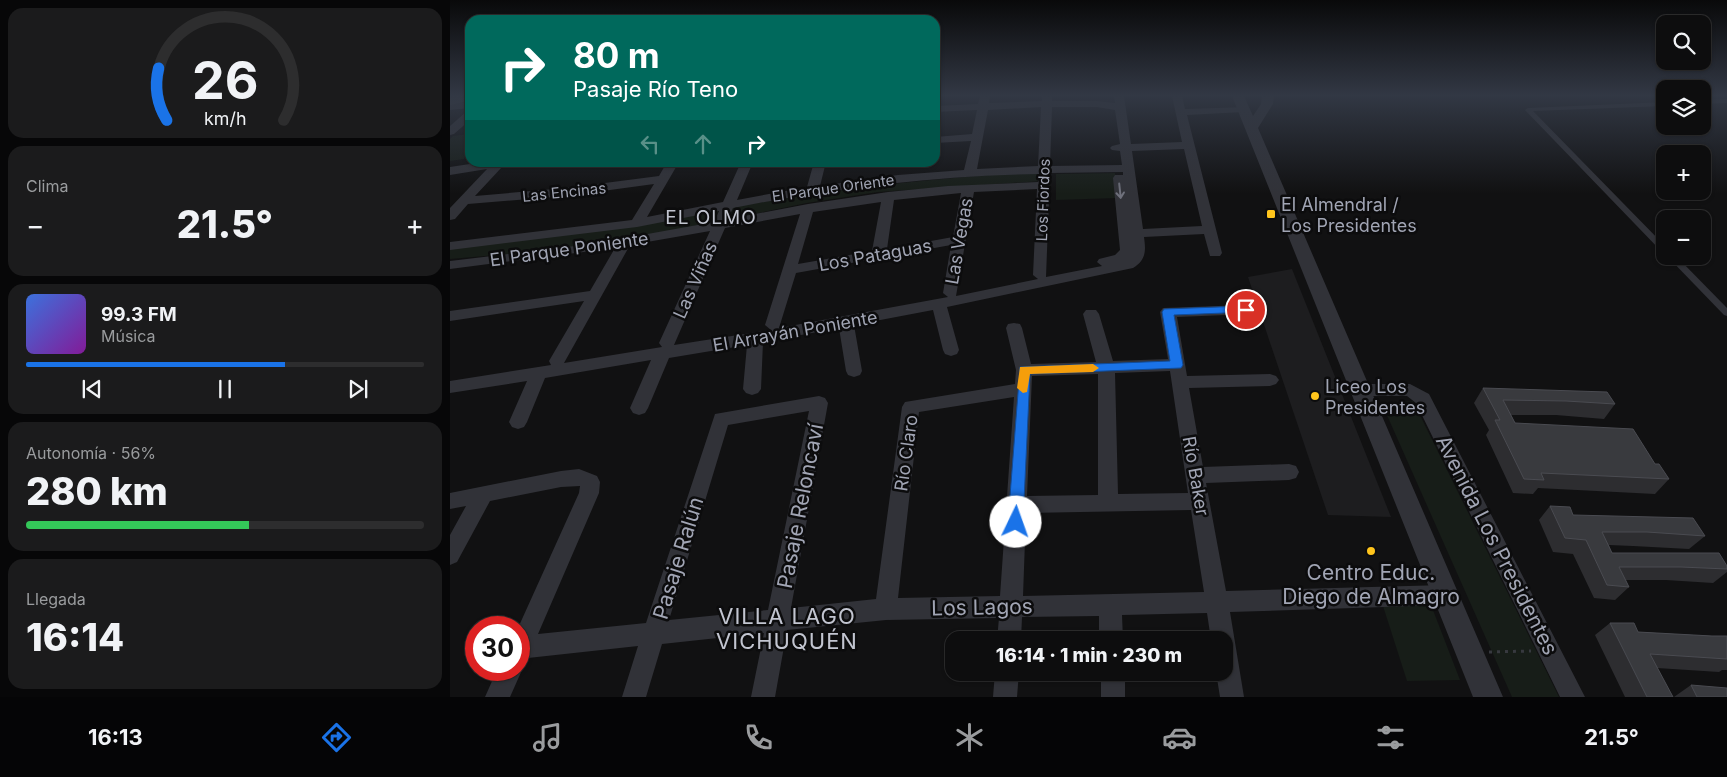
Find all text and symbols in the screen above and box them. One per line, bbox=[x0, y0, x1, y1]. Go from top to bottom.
map controls bbox=[1656, 15, 1711, 265]
button: search bbox=[1656, 15, 1711, 70]
text: 80 m bbox=[573, 34, 660, 76]
icon: right bbox=[490, 35, 555, 100]
text: 26 bbox=[192, 49, 258, 112]
text: Pasaje Río Teno bbox=[573, 76, 738, 102]
button: layers bbox=[1656, 80, 1711, 135]
text: km/h bbox=[204, 108, 246, 129]
icon: left bbox=[636, 130, 664, 158]
icon: ahead bbox=[689, 130, 717, 158]
icon: right bbox=[742, 130, 770, 158]
button: + bbox=[1656, 145, 1711, 200]
street label: Los Fiordos bbox=[1032, 158, 1054, 242]
street label: El Parque Oriente bbox=[771, 170, 895, 206]
text: Clima bbox=[26, 176, 68, 196]
street label: Las Encinas bbox=[521, 178, 607, 206]
one-way arrow bbox=[1116, 183, 1125, 199]
place label: El Almendral / Los Presidentes bbox=[1281, 194, 1417, 236]
street label: Las Vegas bbox=[941, 196, 977, 286]
text: 21.5° bbox=[177, 201, 273, 247]
district label: EL OLMO bbox=[665, 206, 757, 229]
text: − bbox=[26, 208, 45, 242]
text: + bbox=[405, 208, 424, 242]
marker: El Almendral / Los Presidentes bbox=[1265, 208, 1277, 220]
button: − bbox=[1656, 210, 1711, 265]
street label: El Parque Poniente bbox=[488, 227, 650, 271]
street label: Los Pataguas bbox=[817, 235, 933, 275]
street label: Las Viñas bbox=[669, 238, 721, 322]
pin bbox=[1225, 289, 1267, 331]
icon: arrive bbox=[1232, 296, 1260, 324]
text: 99.3 FM bbox=[101, 303, 177, 326]
street label: El Arrayán Poniente bbox=[711, 306, 879, 356]
text: Música bbox=[101, 326, 156, 346]
icon: previous bbox=[78, 375, 106, 403]
icon: pause bbox=[211, 375, 239, 403]
icon: next bbox=[344, 375, 372, 403]
place label: Liceo Los Presidentes bbox=[1325, 376, 1425, 418]
marker: Liceo Los Presidentes bbox=[1309, 390, 1321, 402]
street label: Río Claro bbox=[890, 414, 922, 492]
street label: Pasaje Reloncaví bbox=[772, 421, 828, 591]
street label: Avenida Los Presidentes bbox=[1431, 431, 1563, 659]
street label: Río Baker bbox=[1179, 435, 1213, 518]
text: Autonomía · 56% bbox=[26, 443, 156, 463]
text: 280 km bbox=[26, 468, 168, 514]
street label: Pasaje Ralún bbox=[648, 494, 708, 622]
position arrow bbox=[989, 495, 1041, 547]
marker: Centro Educ. Diego de Almagro bbox=[1365, 545, 1377, 557]
place label: Centro Educ. Diego de Almagro bbox=[1282, 560, 1460, 609]
text: Llegada bbox=[26, 589, 86, 609]
street label: Los Lagos bbox=[931, 594, 1033, 620]
district label: VILLA LAGO VICHUQUÉN bbox=[716, 603, 858, 654]
text: 16:14 bbox=[26, 614, 124, 660]
speed limit sign: 30 bbox=[465, 616, 530, 681]
text: 16:14 · 1 min · 230 m bbox=[996, 644, 1182, 667]
icon: directions bbox=[319, 720, 354, 755]
icon: music bbox=[530, 720, 565, 755]
icon: phone bbox=[741, 720, 776, 755]
icon: climate bbox=[952, 720, 987, 755]
icon: car bbox=[1162, 720, 1197, 755]
icon: filters bbox=[1373, 720, 1408, 755]
text: 16:13 bbox=[88, 724, 143, 750]
text: 21.5° bbox=[1584, 724, 1639, 750]

